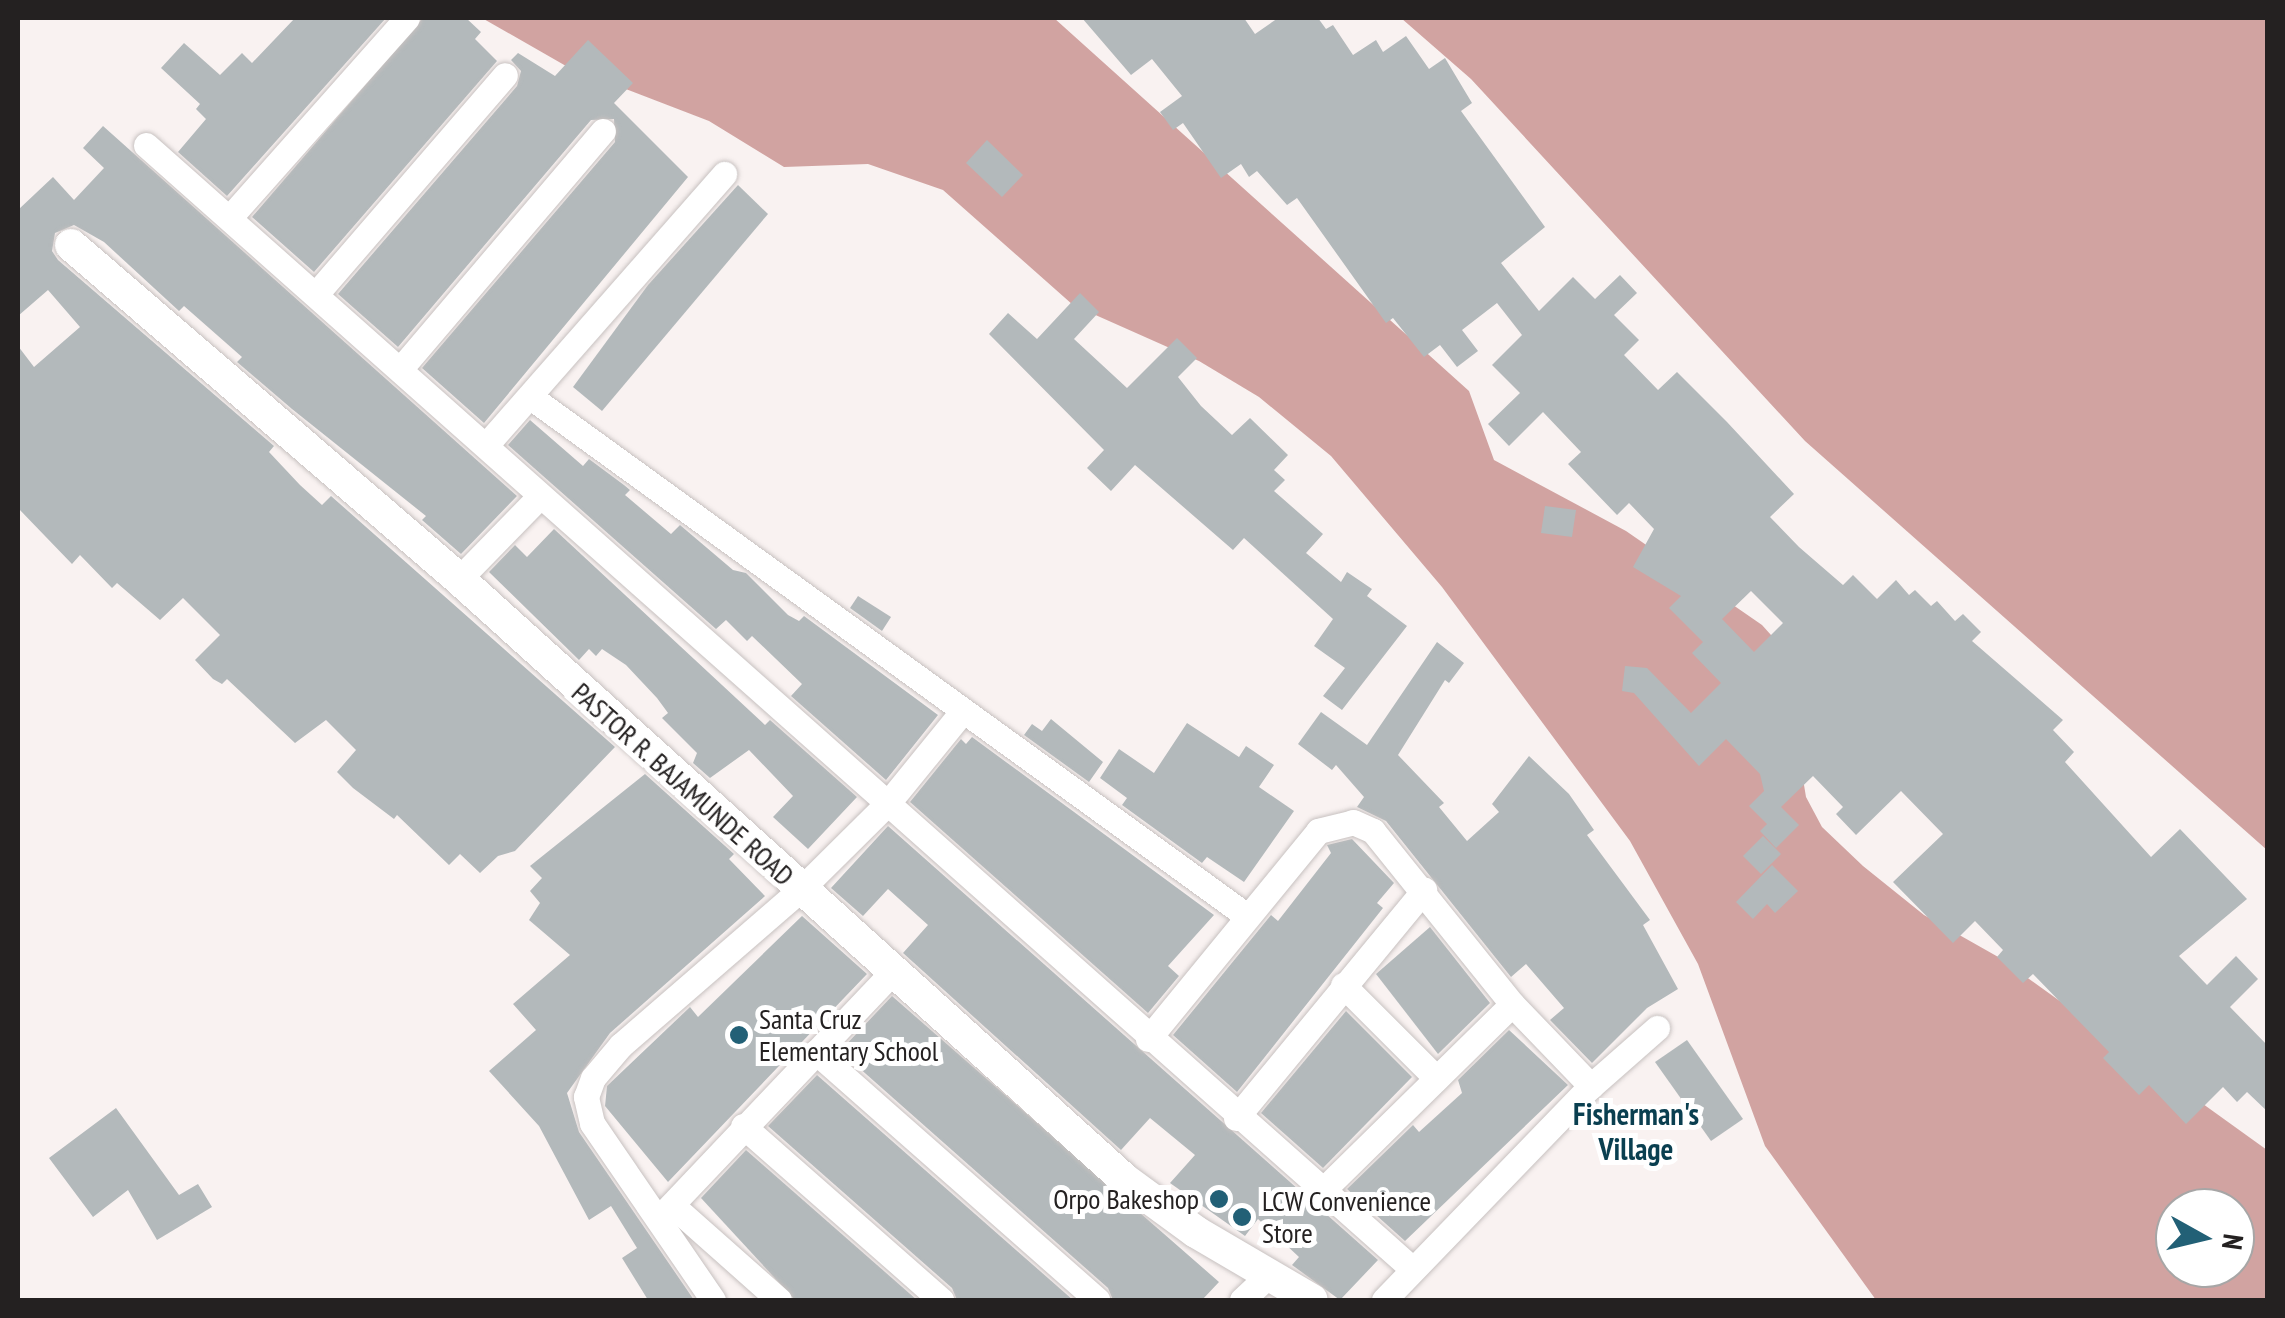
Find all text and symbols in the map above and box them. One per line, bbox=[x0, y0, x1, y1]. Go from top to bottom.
street label: PASTOR R. BAJAMUNDE ROAD bbox=[564, 675, 802, 893]
place label: Santa Cruz Elementary School bbox=[759, 1002, 939, 1068]
marker: Santa Cruz Elementary School bbox=[728, 1024, 750, 1046]
district label: Fisherman's Village bbox=[1573, 1096, 1699, 1166]
place label: Orpo Bakeshop bbox=[1053, 1182, 1199, 1216]
place label: LCW Convenience Store bbox=[1262, 1184, 1432, 1250]
marker: Orpo Bakeshop bbox=[1208, 1188, 1230, 1210]
north arrow bbox=[2155, 1188, 2255, 1288]
marker: LCW Convenience Store bbox=[1231, 1206, 1253, 1228]
text: N bbox=[2214, 1232, 2253, 1252]

